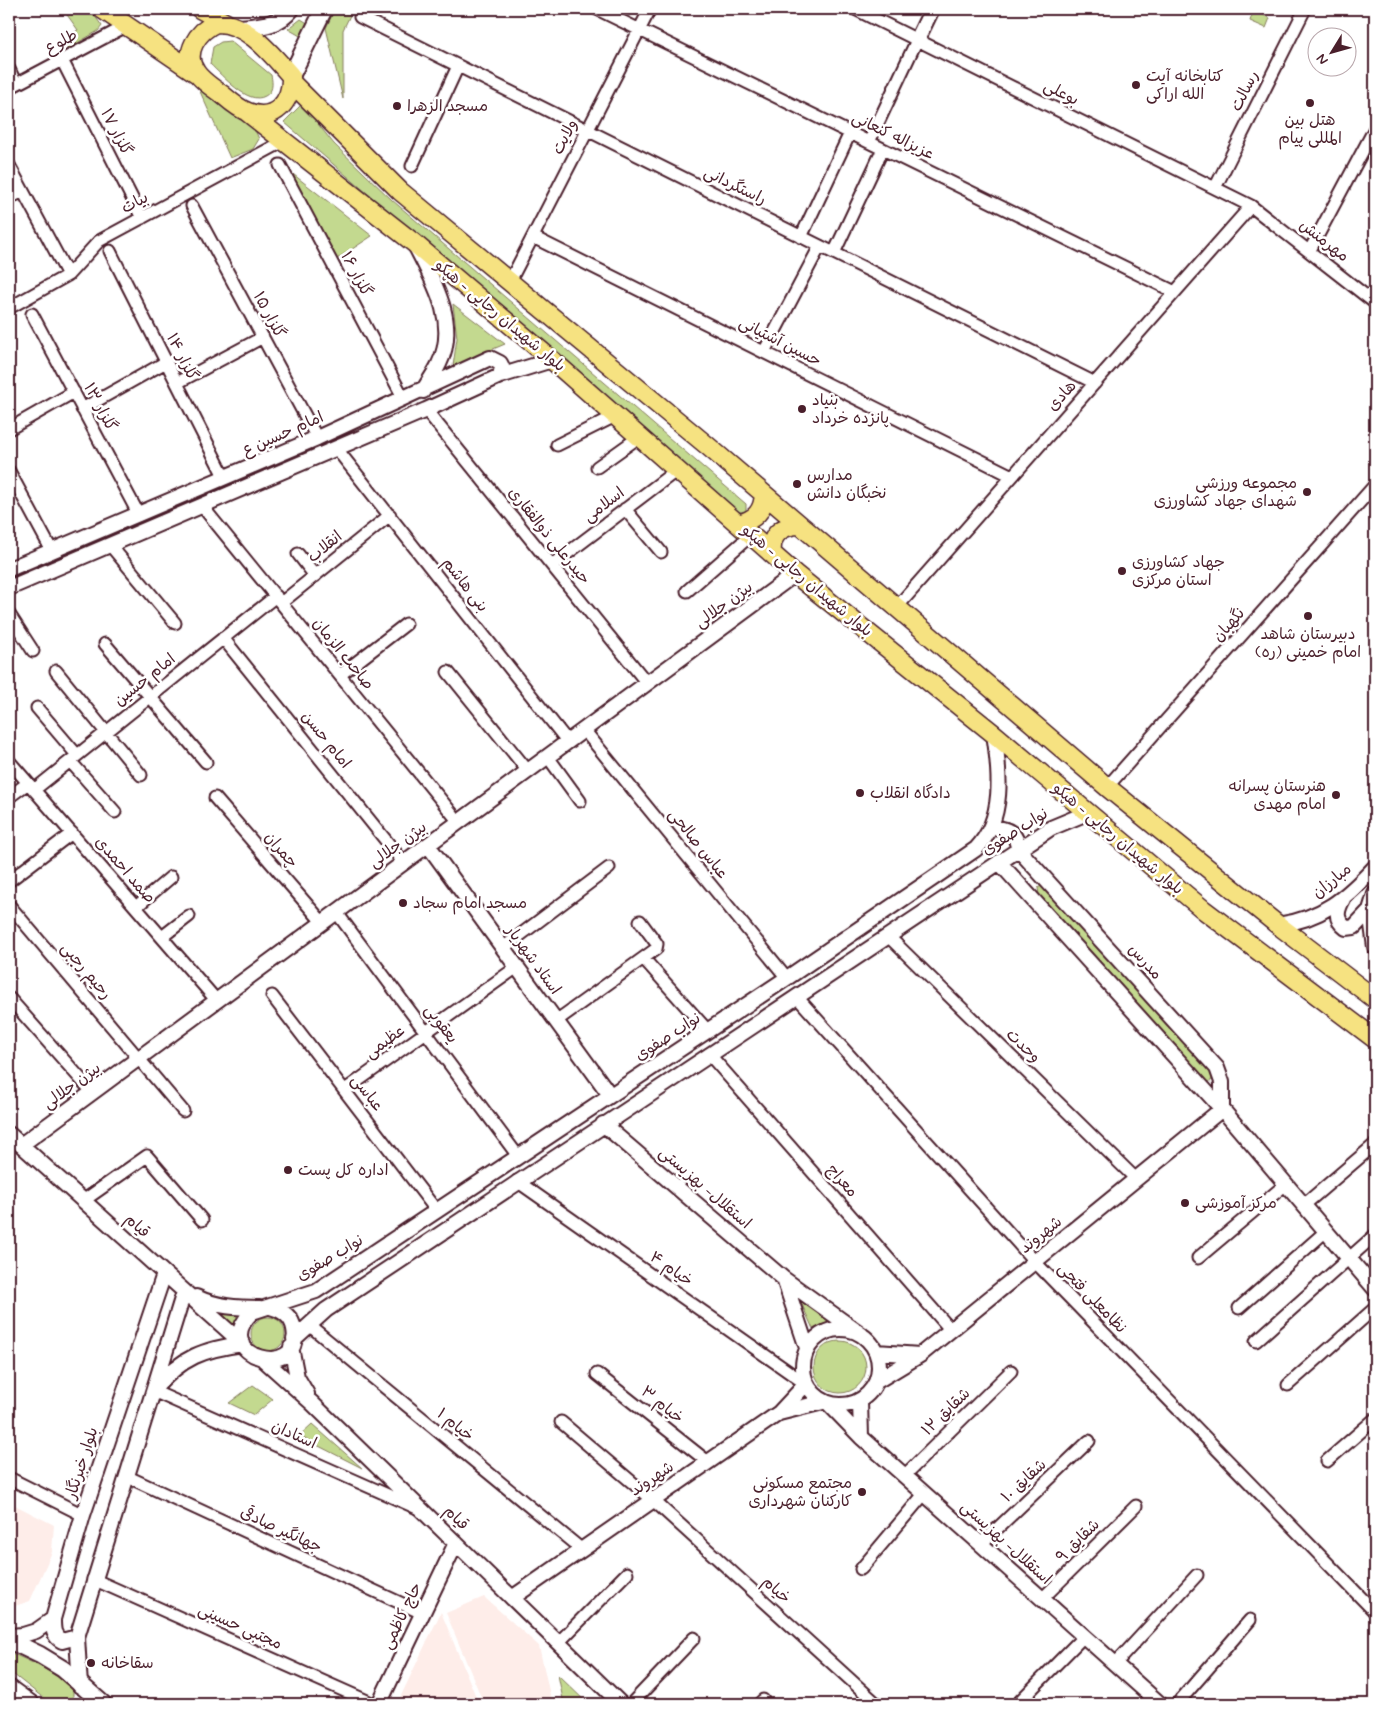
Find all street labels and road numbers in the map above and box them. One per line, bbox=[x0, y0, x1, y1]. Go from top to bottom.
street label: طلوع bbox=[41, 25, 81, 59]
street label: رسالت bbox=[1226, 67, 1264, 115]
street label: بوعلی bbox=[1040, 75, 1082, 111]
street label: گلزار ۱۷ bbox=[95, 105, 137, 159]
street label: عزیزاله کنعانی bbox=[848, 107, 938, 165]
street label: ولایت bbox=[547, 116, 583, 158]
street label: راستگردانی bbox=[700, 162, 770, 210]
street label: بیات bbox=[118, 187, 152, 219]
street label: مهرمنش bbox=[1295, 215, 1353, 267]
street label: گلزار ۱۶ bbox=[335, 248, 377, 300]
street label: بلوار شهیدان رجایی - هپکو bbox=[429, 254, 570, 377]
street label: گلزار ۱۵ bbox=[248, 288, 290, 342]
street label: حسین آشتیانی bbox=[735, 312, 825, 372]
street label: گلزار ۱۴ bbox=[161, 330, 203, 384]
street label: هادی bbox=[1043, 376, 1081, 416]
street label: گلزار ۱۳ bbox=[79, 379, 122, 435]
street label: امام حسین ع bbox=[239, 407, 327, 462]
street label: حیدرعلی ذوالفقاری bbox=[503, 483, 595, 589]
street label: اسلامی bbox=[579, 483, 629, 527]
street label: بلوار شهیدان رجایی - هپکو bbox=[736, 519, 877, 642]
street label: انقلاب bbox=[303, 526, 347, 568]
street label: بنی هاشم bbox=[436, 553, 493, 617]
street label: بیژن جلالی bbox=[691, 577, 757, 633]
street label: نگهبان bbox=[1208, 603, 1250, 647]
street label: صاحب الزمان bbox=[308, 614, 378, 694]
street label: امام حسین bbox=[110, 649, 181, 712]
street label: امام حسن bbox=[296, 707, 356, 774]
street label: بلوار شهیدان رجایی - هپکو bbox=[1047, 777, 1188, 900]
street label: نواب صفوی bbox=[978, 803, 1052, 861]
street label: عباس صالحی bbox=[663, 805, 733, 883]
street label: بیژن جلالی bbox=[365, 817, 431, 873]
street label: چمران bbox=[259, 827, 303, 873]
street label: صمد احمدی bbox=[90, 832, 160, 908]
street label: مبارزان bbox=[1308, 859, 1356, 903]
street label: استاد شهریار bbox=[499, 919, 565, 999]
street label: رحیم رجبی bbox=[55, 938, 116, 1005]
street label: مدرس bbox=[1123, 940, 1167, 984]
street label: یعقوبی bbox=[419, 1000, 463, 1048]
street label: نواب صفوی bbox=[631, 1008, 705, 1066]
street label: عظیمی bbox=[361, 1020, 409, 1064]
street label: وحدت bbox=[1001, 1024, 1045, 1068]
street label: بیژن جلالی bbox=[39, 1058, 105, 1114]
street label: عباسی bbox=[346, 1070, 388, 1116]
street label: استقلال- بهزیستی bbox=[654, 1142, 756, 1234]
street label: معراج bbox=[822, 1160, 862, 1202]
street label: قیام bbox=[119, 1209, 154, 1244]
street label: شهروند bbox=[1015, 1211, 1067, 1259]
street label: نواب صفوی bbox=[293, 1230, 367, 1286]
street label: خیام ۴ bbox=[645, 1247, 697, 1292]
street label: نظامعلی فتحی bbox=[1053, 1258, 1131, 1338]
street label: خیام ۳ bbox=[636, 1381, 688, 1429]
street label: شقایق ۱۲ bbox=[917, 1383, 975, 1441]
street label: خیام ۱ bbox=[431, 1404, 478, 1447]
street label: استادان bbox=[268, 1416, 320, 1454]
street label: بلوار خبرنگار bbox=[60, 1424, 103, 1503]
street label: شقایق ۱۰ bbox=[997, 1455, 1051, 1507]
street label: شهروند bbox=[626, 1457, 678, 1501]
street label: استقلال- بهزیستی bbox=[956, 1496, 1056, 1590]
street label: جهانگیر صادقی bbox=[237, 1501, 326, 1558]
street label: قیام bbox=[438, 1501, 473, 1536]
street label: شقایق ۹ bbox=[1052, 1515, 1104, 1567]
street label: خیام bbox=[757, 1572, 795, 1609]
street label: حاج کاظمی bbox=[377, 1579, 427, 1653]
street label: مجتبی حسینی bbox=[195, 1599, 285, 1655]

